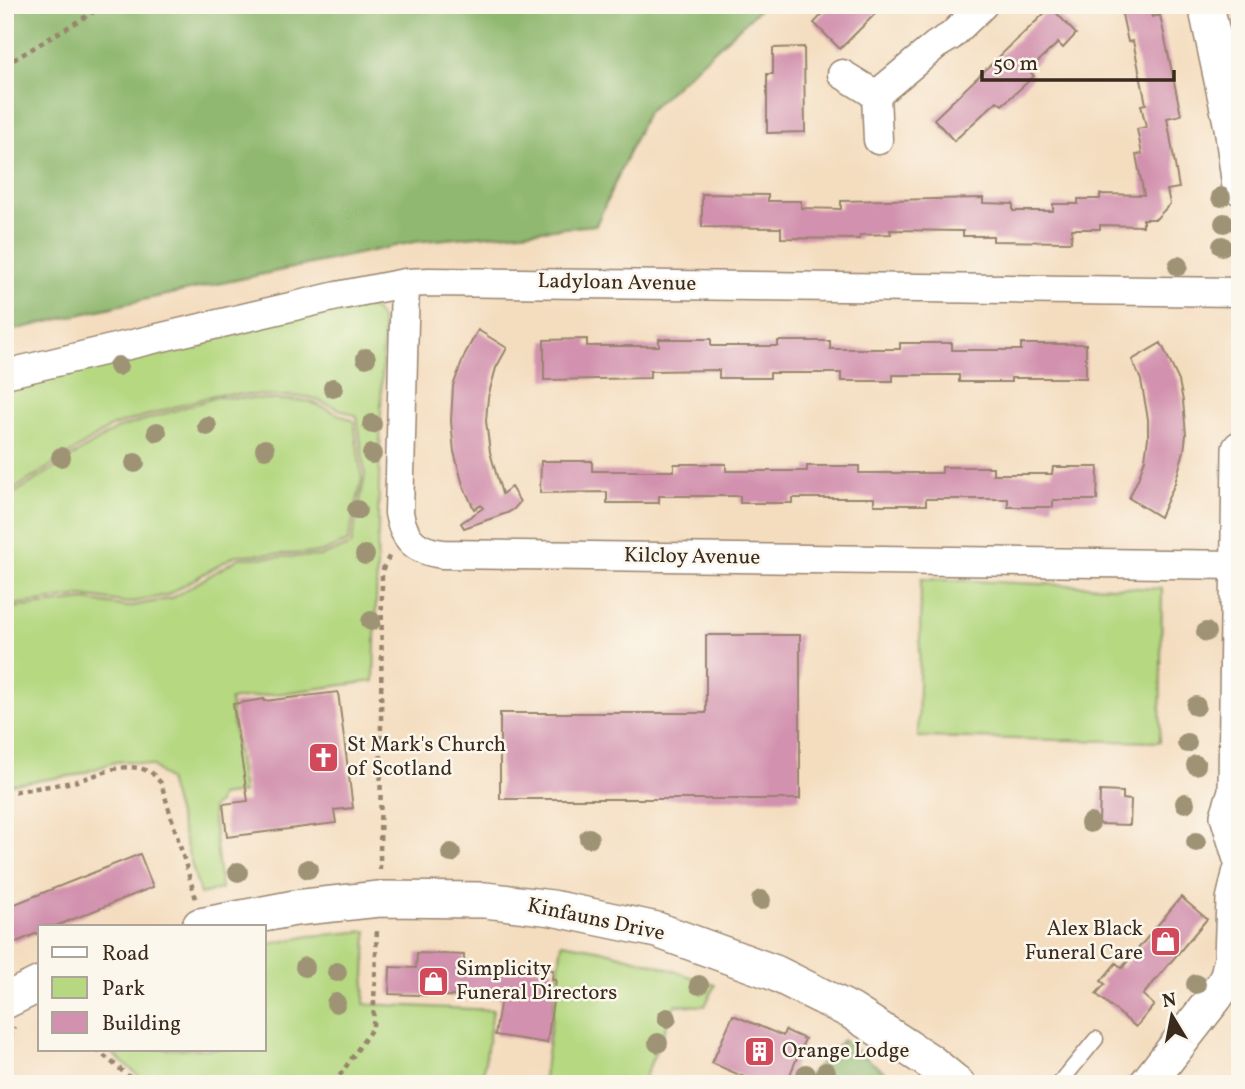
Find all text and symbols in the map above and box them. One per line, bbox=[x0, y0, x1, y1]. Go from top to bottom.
scale bar bbox=[982, 38, 1175, 82]
text: 50 m bbox=[993, 50, 1038, 79]
street label: Ladyloan Avenue bbox=[537, 267, 697, 299]
street label: Kilcloy Avenue bbox=[623, 541, 761, 573]
place label: St Mark's Church of Scotland bbox=[347, 731, 506, 784]
church icon: St Mark's Church of Scotland bbox=[307, 740, 341, 774]
street label: Kinfauns Drive bbox=[525, 891, 667, 949]
place label: Alex Black Funeral Care bbox=[1025, 915, 1144, 968]
shop icon: Alex Black Funeral Care bbox=[1149, 924, 1183, 958]
legend bbox=[38, 925, 266, 1050]
text: Road bbox=[102, 940, 149, 969]
place label: Simplicity Funeral Directors bbox=[456, 955, 617, 1008]
shop icon: Simplicity Funeral Directors bbox=[416, 964, 450, 998]
text: Park bbox=[102, 975, 145, 1004]
north arrow bbox=[1136, 981, 1206, 1050]
text: N bbox=[1160, 987, 1179, 1015]
text: Building bbox=[102, 1010, 181, 1039]
building icon: Orange Lodge bbox=[742, 1034, 776, 1068]
place label: Orange Lodge bbox=[782, 1037, 910, 1066]

